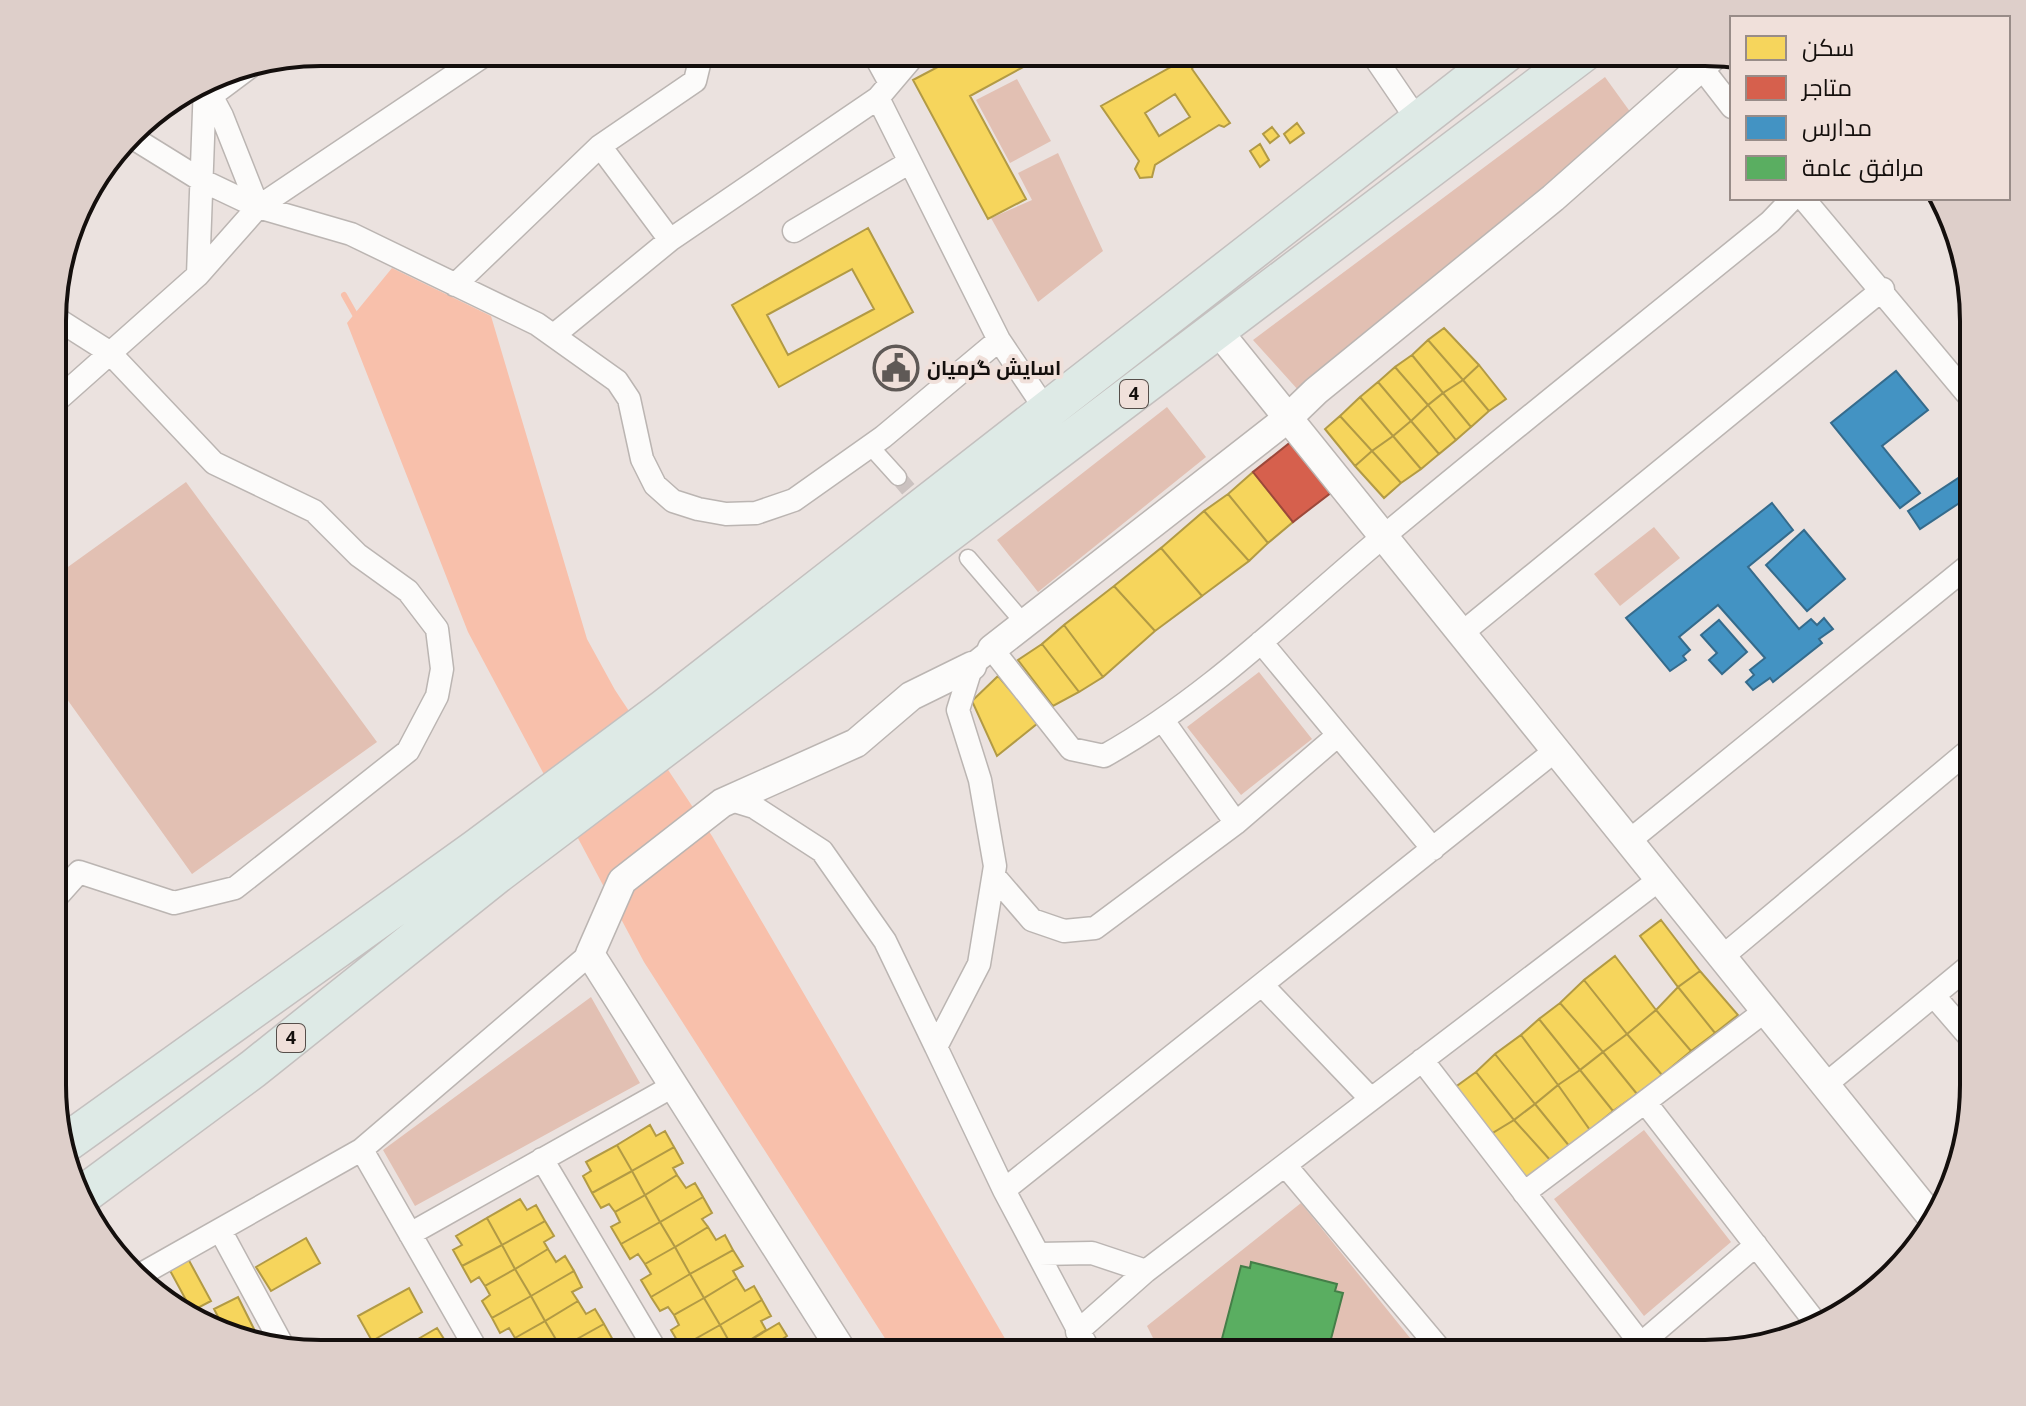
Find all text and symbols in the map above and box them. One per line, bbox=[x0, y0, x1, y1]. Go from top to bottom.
legend bbox=[1730, 16, 2010, 200]
text: سكن bbox=[1802, 30, 1854, 63]
text: متاجر bbox=[1800, 70, 1852, 103]
text: مدارس bbox=[1802, 110, 1872, 143]
text: مرافق عامة bbox=[1802, 150, 1924, 183]
public building icon: اسايش گرميان bbox=[872, 344, 920, 392]
place label: اسايش گرميان bbox=[927, 354, 1061, 381]
road number: 4 bbox=[1120, 380, 1148, 408]
road number: 4 bbox=[277, 1024, 305, 1052]

